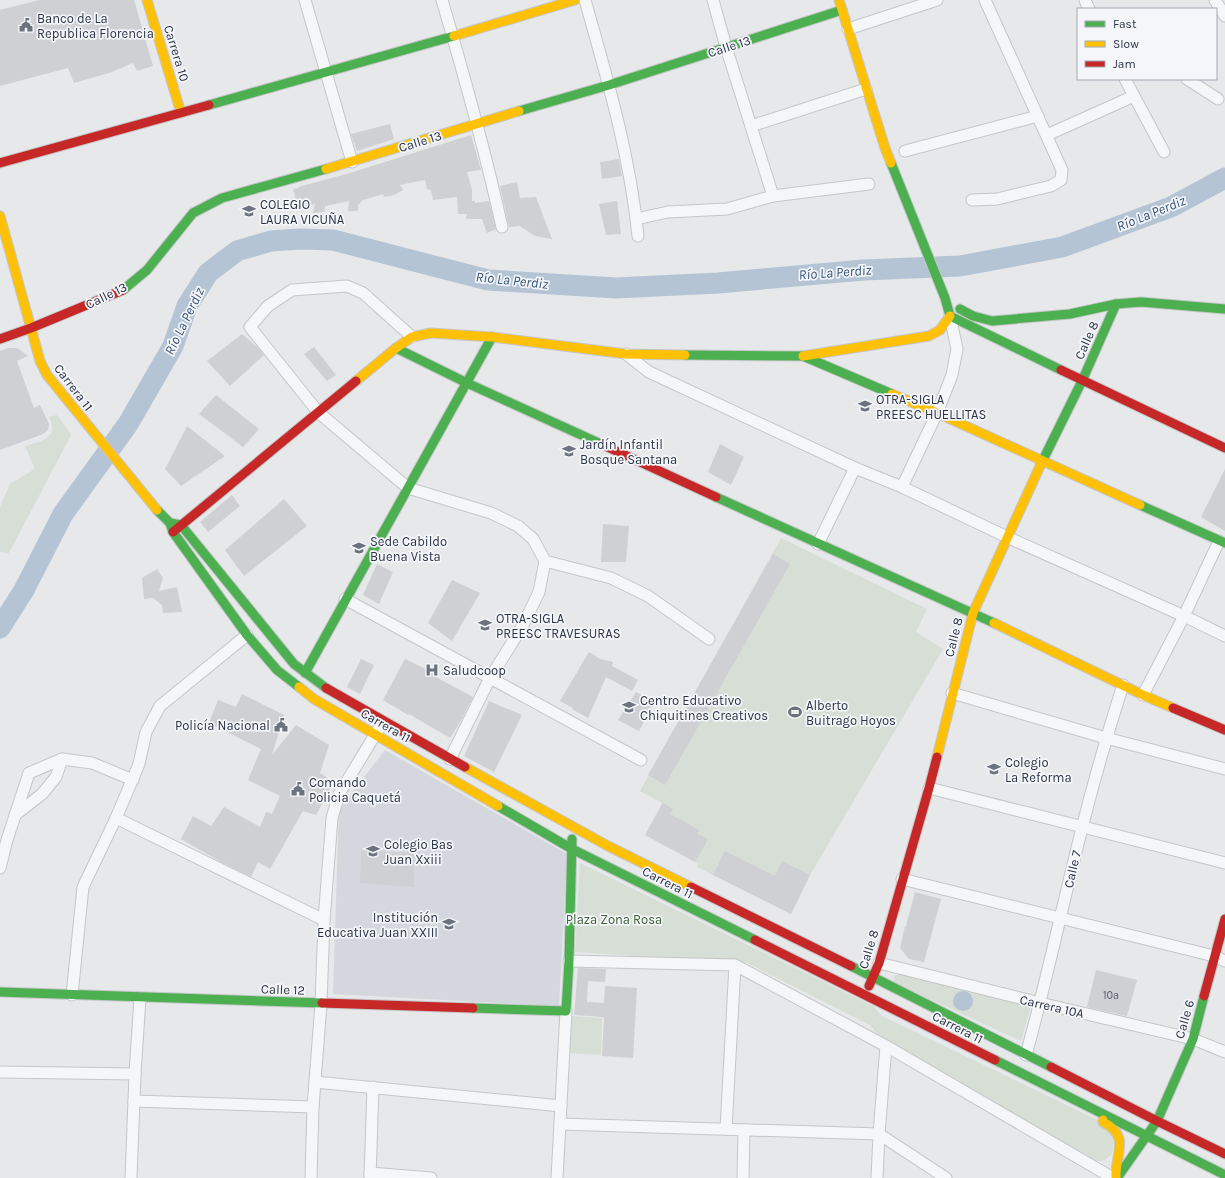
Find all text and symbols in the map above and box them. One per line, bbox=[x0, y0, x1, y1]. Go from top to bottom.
legend bbox=[1077, 8, 1217, 80]
place label: Banco de La Republica Florencia bbox=[37, 11, 154, 41]
public building icon: Banco de La Republica Florencia bbox=[18, 17, 34, 33]
text: Fast bbox=[1113, 17, 1137, 31]
street label: Carrera 10 bbox=[161, 23, 192, 83]
street label: Calle 13 bbox=[706, 33, 752, 60]
text: Slow bbox=[1113, 37, 1139, 51]
text: Jam bbox=[1113, 57, 1136, 71]
street label: Calle 13 bbox=[397, 128, 443, 155]
water label: Río La Perdiz bbox=[1114, 192, 1188, 235]
place label: COLEGIO LAURA VICUÑA bbox=[260, 197, 345, 227]
school or university icon: COLEGIO LAURA VICUÑA bbox=[241, 203, 257, 219]
water label: Río La Perdiz bbox=[798, 261, 872, 284]
water label: Río La Perdiz bbox=[475, 268, 549, 293]
street label: Calle 13 bbox=[83, 279, 129, 312]
water label: Río La Perdiz bbox=[161, 285, 208, 358]
street label: Calle 8 bbox=[1071, 319, 1101, 362]
street label: Carrera 11 bbox=[51, 361, 96, 414]
place label: OTRA-SIGLA PREESC HUELLITAS bbox=[876, 392, 986, 422]
school or university icon: OTRA-SIGLA PREESC HUELLITAS bbox=[857, 398, 873, 414]
place label: Jardín Infantil Bosque Santana bbox=[580, 437, 677, 468]
school or university icon: Jardín Infantil Bosque Santana bbox=[561, 443, 577, 459]
place label: Sede Cabildo Buena Vista bbox=[370, 534, 447, 564]
school or university icon: Sede Cabildo Buena Vista bbox=[351, 540, 367, 556]
place label: OTRA-SIGLA PREESC TRAVESURAS bbox=[496, 611, 621, 641]
street label: Calle 8 bbox=[941, 616, 966, 658]
school or university icon: OTRA-SIGLA PREESC TRAVESURAS bbox=[477, 617, 493, 633]
hospital icon: Saludcoop bbox=[424, 662, 440, 678]
place label: Saludcoop bbox=[443, 663, 506, 678]
place label: Centro Educativo Chiquitines Creativos bbox=[640, 693, 768, 724]
place label: Alberto Buitrago Hoyos bbox=[806, 698, 896, 728]
school or university icon: Centro Educativo Chiquitines Creativos bbox=[621, 699, 637, 715]
sports icon: Alberto Buitrago Hoyos bbox=[787, 704, 803, 720]
street label: Carrera 11 bbox=[358, 705, 413, 746]
public building icon: Policía Nacional bbox=[273, 717, 289, 733]
place label: Policía Nacional bbox=[175, 718, 270, 733]
place label: Colegio La Reforma bbox=[1005, 755, 1072, 785]
school or university icon: Colegio La Reforma bbox=[986, 761, 1002, 777]
place label: Comando Policia Caquetá bbox=[309, 775, 401, 806]
public building icon: Comando Policia Caquetá bbox=[290, 781, 306, 797]
place label: Colegio Bas Juan Xxiii bbox=[384, 837, 453, 867]
school or university icon: Colegio Bas Juan Xxiii bbox=[365, 843, 381, 859]
street label: Calle 7 bbox=[1061, 849, 1084, 889]
street label: Carrera 11 bbox=[640, 863, 696, 902]
place label: Institución Educativa Juan XXIII bbox=[317, 910, 438, 940]
park label: Plaza Zona Rosa bbox=[566, 912, 662, 927]
school or university icon: Institución Educativa Juan XXIII bbox=[441, 916, 457, 932]
street label: Calle 8 bbox=[855, 928, 882, 971]
street label: Calle 12 bbox=[261, 981, 305, 998]
house number: 10a bbox=[1103, 989, 1119, 1002]
street label: Carrera 10A bbox=[1018, 992, 1086, 1021]
street label: Calle 6 bbox=[1172, 998, 1197, 1040]
street label: Carrera 11 bbox=[930, 1008, 986, 1047]

